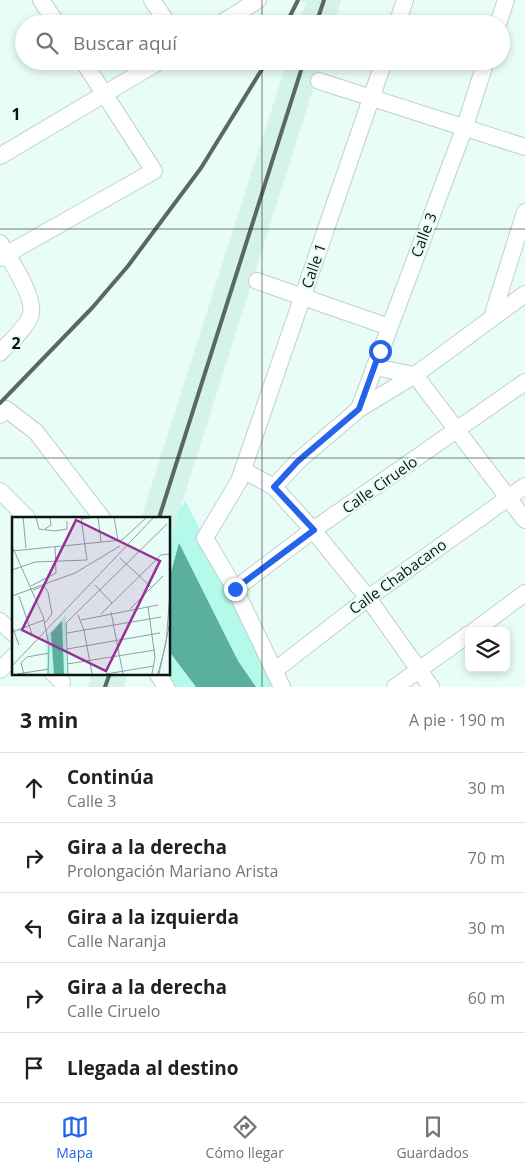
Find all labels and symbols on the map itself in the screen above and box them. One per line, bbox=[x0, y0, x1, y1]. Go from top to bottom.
text: 1 bbox=[11, 103, 21, 125]
street label: Calle 3 bbox=[405, 209, 441, 260]
street label: Calle 1 bbox=[296, 241, 330, 291]
text: 2 bbox=[11, 332, 21, 354]
route start bbox=[369, 340, 392, 363]
street label: Calle Ciruelo bbox=[338, 451, 421, 517]
inset map bbox=[12, 517, 170, 674]
street label: Calle Chabacano bbox=[345, 534, 450, 618]
route end bbox=[224, 578, 247, 601]

